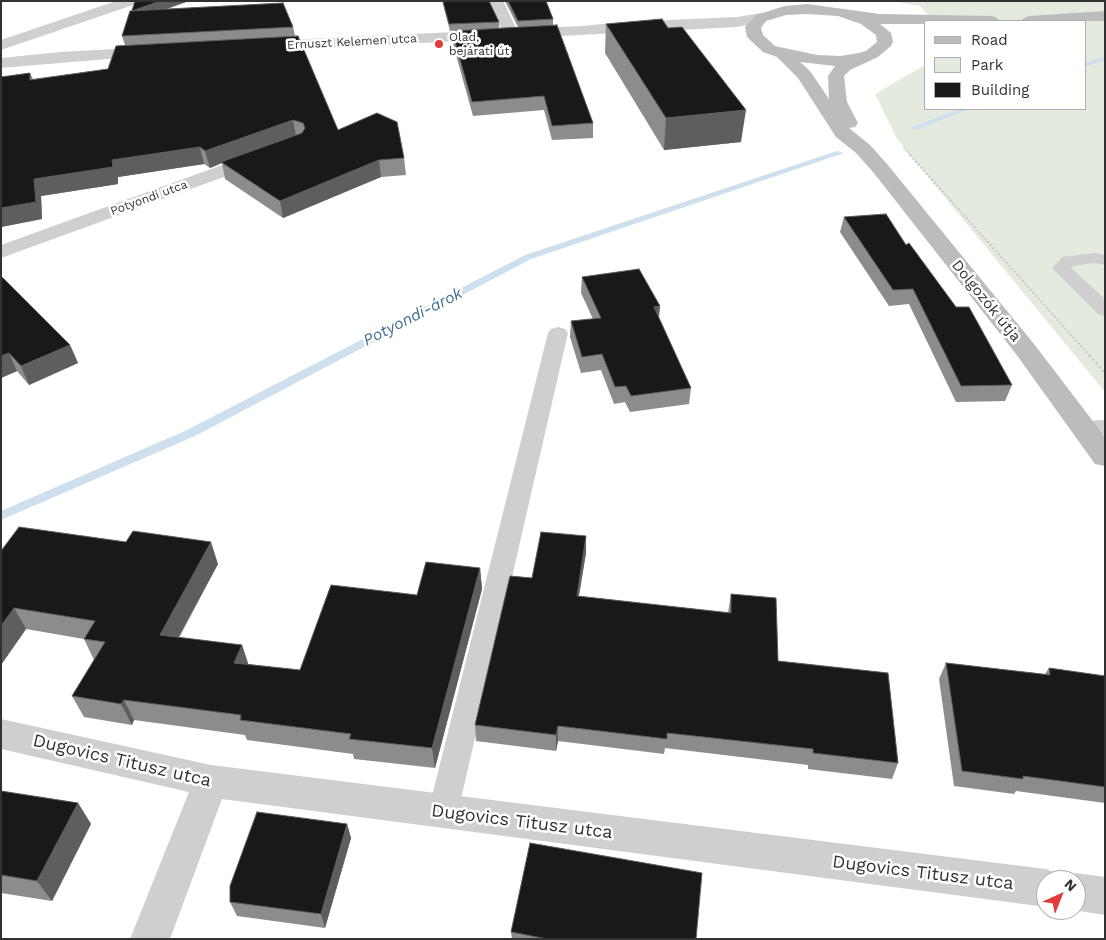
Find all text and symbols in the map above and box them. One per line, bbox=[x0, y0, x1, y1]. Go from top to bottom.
legend bbox=[924, 20, 1086, 110]
place label: Olad, bejárati út bbox=[449, 30, 509, 58]
street label: Ernuszt Kelemen utca bbox=[287, 31, 417, 53]
text: Road bbox=[971, 31, 1008, 49]
marker: Olad, bejárati út bbox=[433, 38, 445, 50]
text: Park bbox=[971, 56, 1003, 74]
text: Building bbox=[971, 81, 1029, 99]
street label: Potyondi utca bbox=[109, 177, 189, 219]
street label: Dolgozók útja bbox=[948, 257, 1024, 345]
water label: Potyondi-árok bbox=[360, 284, 466, 350]
street label: Dugovics Titusz utca bbox=[31, 730, 213, 792]
street label: Dugovics Titusz utca bbox=[430, 800, 614, 844]
street label: Dugovics Titusz utca bbox=[831, 851, 1015, 895]
north arrow bbox=[1036, 870, 1086, 920]
text: N bbox=[1061, 876, 1080, 894]

